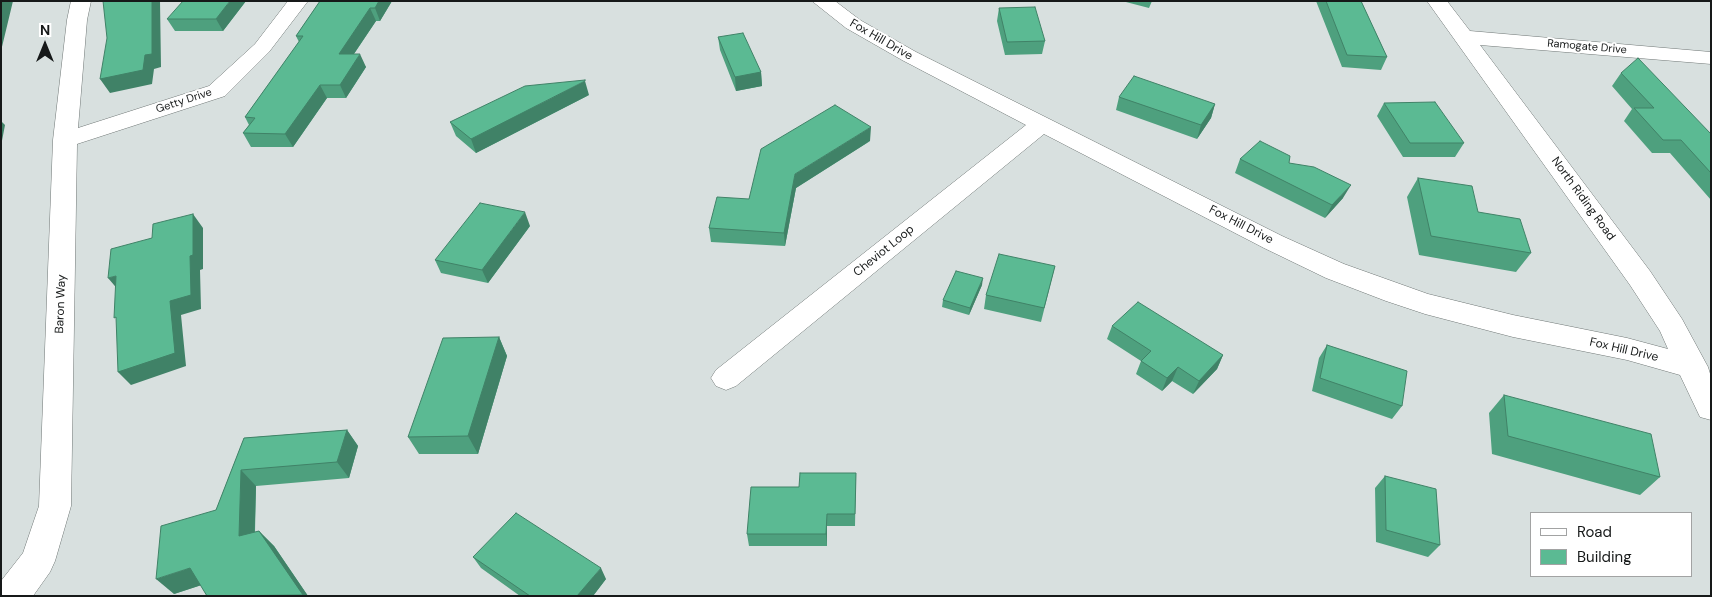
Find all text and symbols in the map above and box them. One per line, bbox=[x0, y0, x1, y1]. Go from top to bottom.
street label: Fox Hill Drive bbox=[847, 16, 915, 64]
north arrow bbox=[20, 20, 70, 70]
text: N bbox=[40, 21, 50, 39]
street label: Ramogate Drive bbox=[1547, 37, 1627, 57]
street label: Getty Drive bbox=[154, 86, 214, 116]
street label: North Riding Road bbox=[1548, 154, 1618, 244]
street label: Fox Hill Drive bbox=[1206, 203, 1276, 247]
street label: Cheviot Loop bbox=[851, 222, 917, 280]
street label: Baron Way bbox=[53, 274, 69, 334]
street label: Fox Hill Drive bbox=[1588, 335, 1660, 365]
legend bbox=[1530, 512, 1692, 577]
text: Road bbox=[1577, 522, 1612, 542]
text: Building bbox=[1577, 547, 1632, 567]

